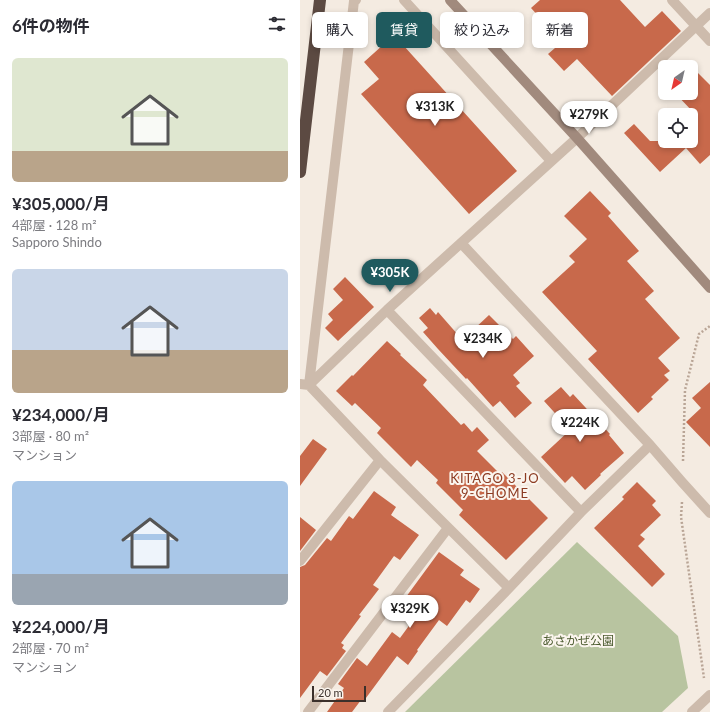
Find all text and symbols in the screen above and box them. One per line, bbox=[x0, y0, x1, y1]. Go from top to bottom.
chip: 購入 bbox=[312, 12, 368, 48]
chip: 賃貸 bbox=[376, 12, 432, 48]
chip: 絞り込み bbox=[440, 12, 524, 48]
chip: 新着 bbox=[532, 12, 588, 48]
icon: filters bbox=[266, 13, 288, 35]
text: 6件の物件 bbox=[12, 15, 90, 36]
north arrow bbox=[658, 60, 698, 100]
map controls bbox=[658, 60, 698, 148]
icon: home bbox=[114, 84, 186, 156]
pin: ¥313K bbox=[407, 93, 463, 127]
text: ¥313K bbox=[415, 98, 455, 114]
pin: ¥279K bbox=[561, 101, 617, 135]
text: ¥279K bbox=[569, 106, 609, 122]
button: locate bbox=[658, 108, 698, 148]
text: ¥305,000/月 bbox=[12, 193, 110, 214]
text: 4部屋 · 128 m² bbox=[12, 217, 97, 233]
text: Sapporo Shindo bbox=[12, 234, 102, 250]
pin: ¥305K bbox=[362, 259, 418, 293]
text: ¥305K bbox=[370, 264, 410, 280]
icon: home bbox=[114, 295, 186, 367]
pin: ¥234K bbox=[455, 325, 511, 359]
text: ¥234K bbox=[463, 330, 503, 346]
text: ¥234,000/月 bbox=[12, 404, 110, 425]
pin: ¥224K bbox=[552, 409, 608, 443]
text: ¥224K bbox=[560, 414, 600, 430]
text: 3部屋 · 80 m² bbox=[12, 428, 89, 444]
text: マンション bbox=[12, 447, 77, 463]
district label: KITAGO 3-JO 9-CHOME bbox=[450, 470, 540, 501]
icon: home bbox=[114, 507, 186, 579]
pin: ¥329K bbox=[382, 595, 438, 629]
text: ¥329K bbox=[390, 600, 430, 616]
text: ¥224,000/月 bbox=[12, 616, 110, 637]
park label: あさかぜ公園 bbox=[542, 633, 614, 648]
text: 2部屋 · 70 m² bbox=[12, 640, 89, 656]
text: マンション bbox=[12, 659, 77, 675]
scale bar bbox=[312, 684, 366, 703]
text: 20 m bbox=[318, 686, 343, 699]

